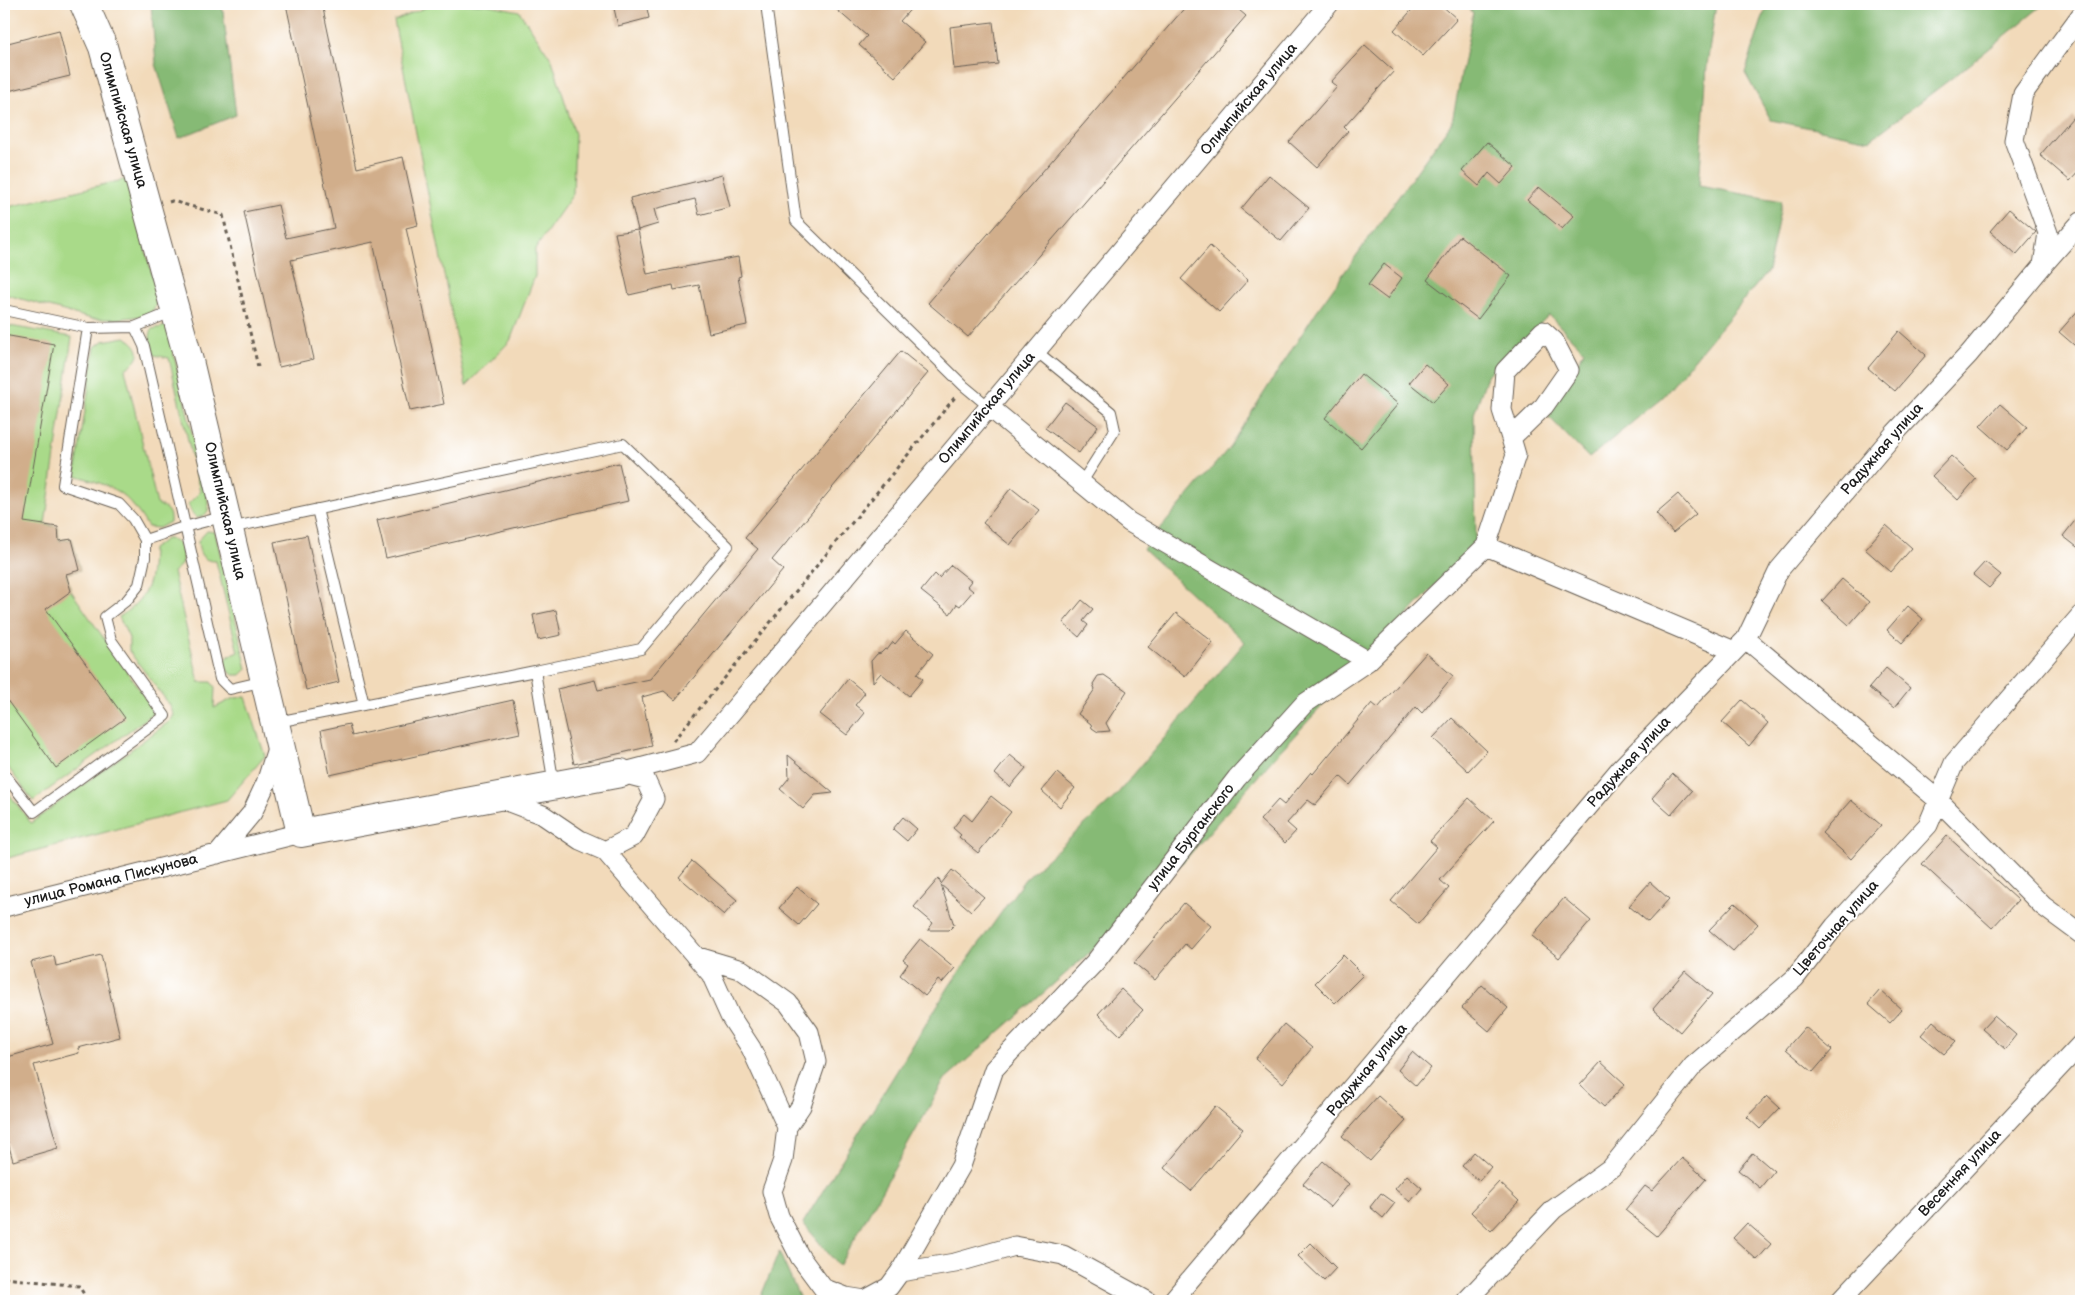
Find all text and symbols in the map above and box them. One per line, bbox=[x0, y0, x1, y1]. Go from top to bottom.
street label: Олимпийская улица bbox=[1196, 39, 1302, 159]
street label: Олимпийская улица bbox=[94, 50, 152, 191]
street label: Олимпийская улица bbox=[934, 348, 1040, 468]
street label: Радужная улица bbox=[1837, 399, 1927, 499]
street label: Олимпийская улица bbox=[200, 440, 250, 582]
street label: Радужная улица bbox=[1583, 712, 1675, 811]
street label: улица Бурганского bbox=[1143, 780, 1239, 894]
street label: улица Романа Пискунова bbox=[22, 849, 200, 911]
street label: Цветочная улица bbox=[1789, 876, 1883, 980]
street label: Радужная улица bbox=[1322, 1019, 1412, 1121]
street label: Весенняя улица bbox=[1915, 1125, 2005, 1221]

